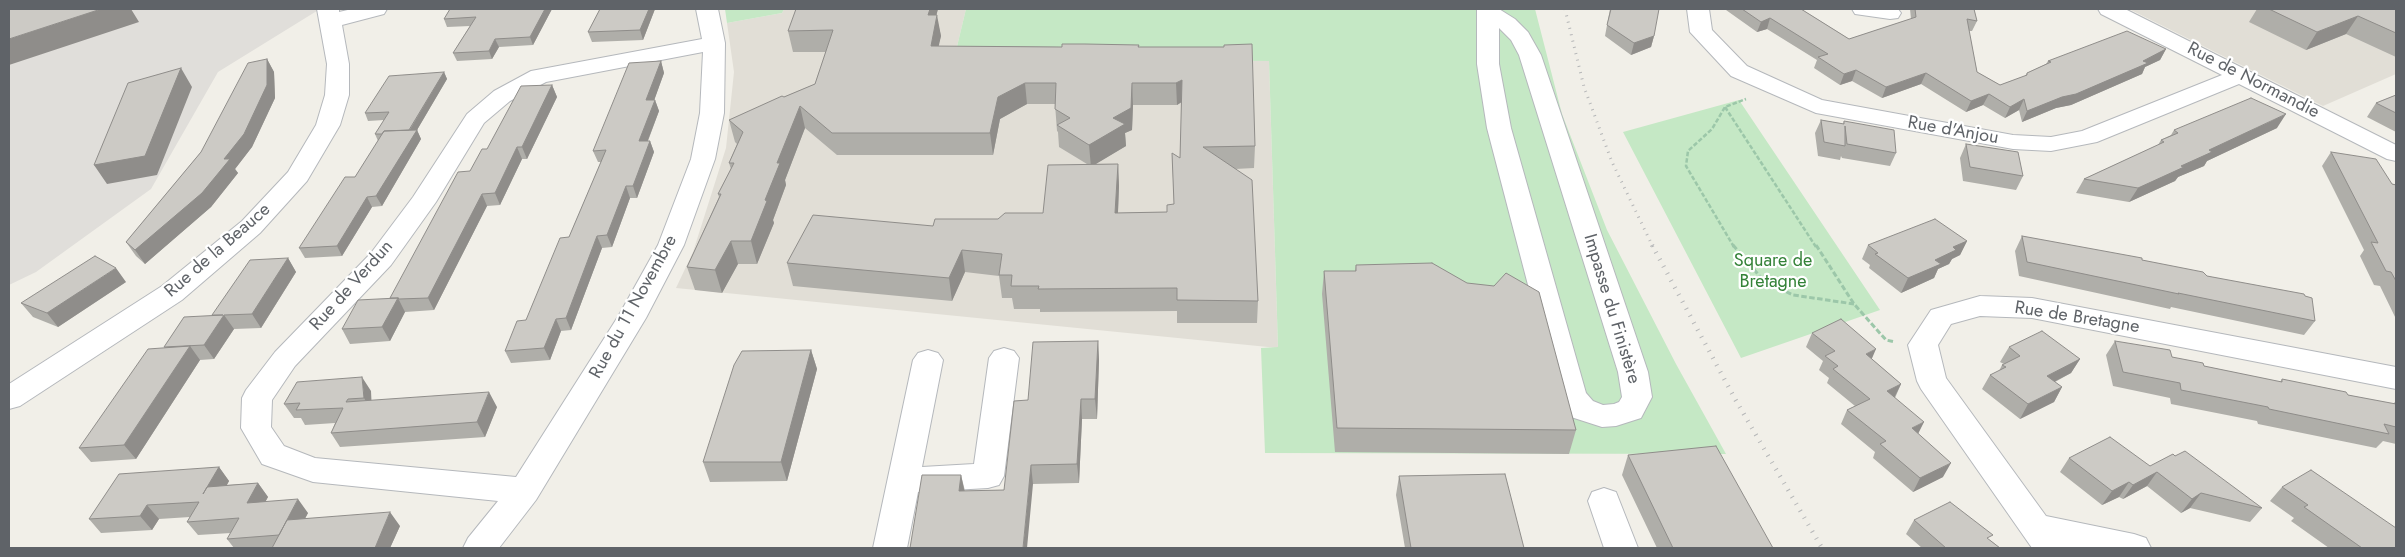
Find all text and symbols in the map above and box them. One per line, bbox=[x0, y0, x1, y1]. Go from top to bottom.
street label: Rue de Normandie bbox=[2183, 38, 2323, 124]
street label: Rue d'Anjou bbox=[1906, 112, 2000, 150]
street label: Rue de la Beauce bbox=[161, 199, 275, 303]
street label: Rue du 11 Novembre bbox=[586, 231, 682, 383]
street label: Impasse du Finistère bbox=[1578, 231, 1644, 387]
street label: Rue de Verdun bbox=[306, 236, 398, 336]
park label: Square de Bretagne bbox=[1734, 251, 1812, 294]
street label: Rue de Bretagne bbox=[2013, 297, 2141, 339]

